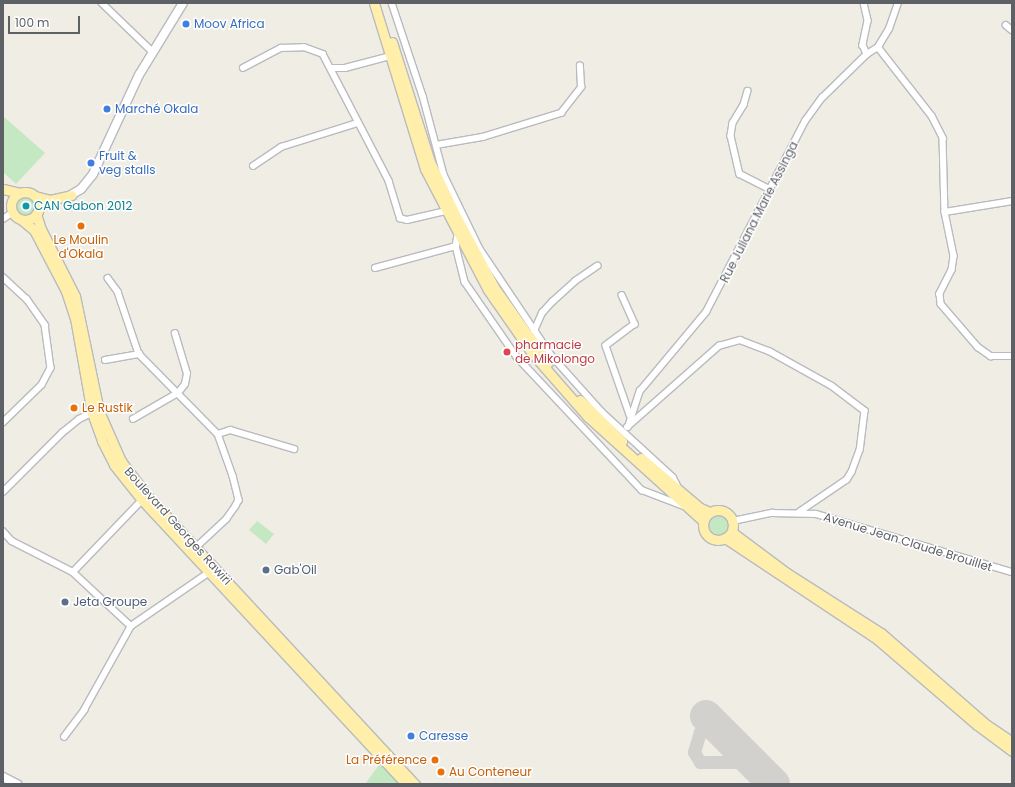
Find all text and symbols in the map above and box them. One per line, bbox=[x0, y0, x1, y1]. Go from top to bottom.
scale bar bbox=[10, 8, 82, 34]
text: 100 m bbox=[15, 14, 49, 31]
place label: Moov Africa bbox=[194, 17, 264, 31]
marker: Moov Africa bbox=[181, 19, 191, 29]
place label: Marché Okala bbox=[115, 102, 198, 116]
marker: Marché Okala bbox=[102, 104, 112, 114]
street label: Rue Juliana Marie Assinga bbox=[717, 139, 801, 285]
place label: Fruit & veg stalls bbox=[99, 149, 155, 177]
marker: Fruit & veg stalls bbox=[86, 158, 96, 168]
place label: CAN Gabon 2012 bbox=[34, 199, 132, 213]
marker: CAN Gabon 2012 bbox=[21, 201, 31, 211]
marker: Le Moulin d'Okala bbox=[76, 221, 86, 231]
place label: Le Moulin d'Okala bbox=[53, 233, 109, 261]
place label: pharmacie de Mikolongo bbox=[515, 338, 595, 366]
marker: pharmacie de Mikolongo bbox=[502, 347, 512, 357]
place label: Le Rustik bbox=[82, 401, 133, 415]
marker: Le Rustik bbox=[69, 403, 79, 413]
street label: Boulevard Georges Rawiri bbox=[121, 464, 235, 588]
street label: Avenue Jean Claude Brouillet bbox=[822, 509, 994, 575]
place label: Gab'Oil bbox=[274, 563, 317, 577]
marker: Gab'Oil bbox=[261, 565, 271, 575]
place label: Jeta Groupe bbox=[73, 595, 147, 609]
marker: Jeta Groupe bbox=[60, 597, 70, 607]
place label: Caresse bbox=[419, 729, 468, 743]
marker: Caresse bbox=[406, 731, 416, 741]
place label: La Préférence bbox=[346, 753, 427, 767]
marker: La Préférence bbox=[430, 755, 440, 765]
place label: Au Conteneur bbox=[449, 765, 532, 779]
marker: Au Conteneur bbox=[436, 767, 446, 777]

